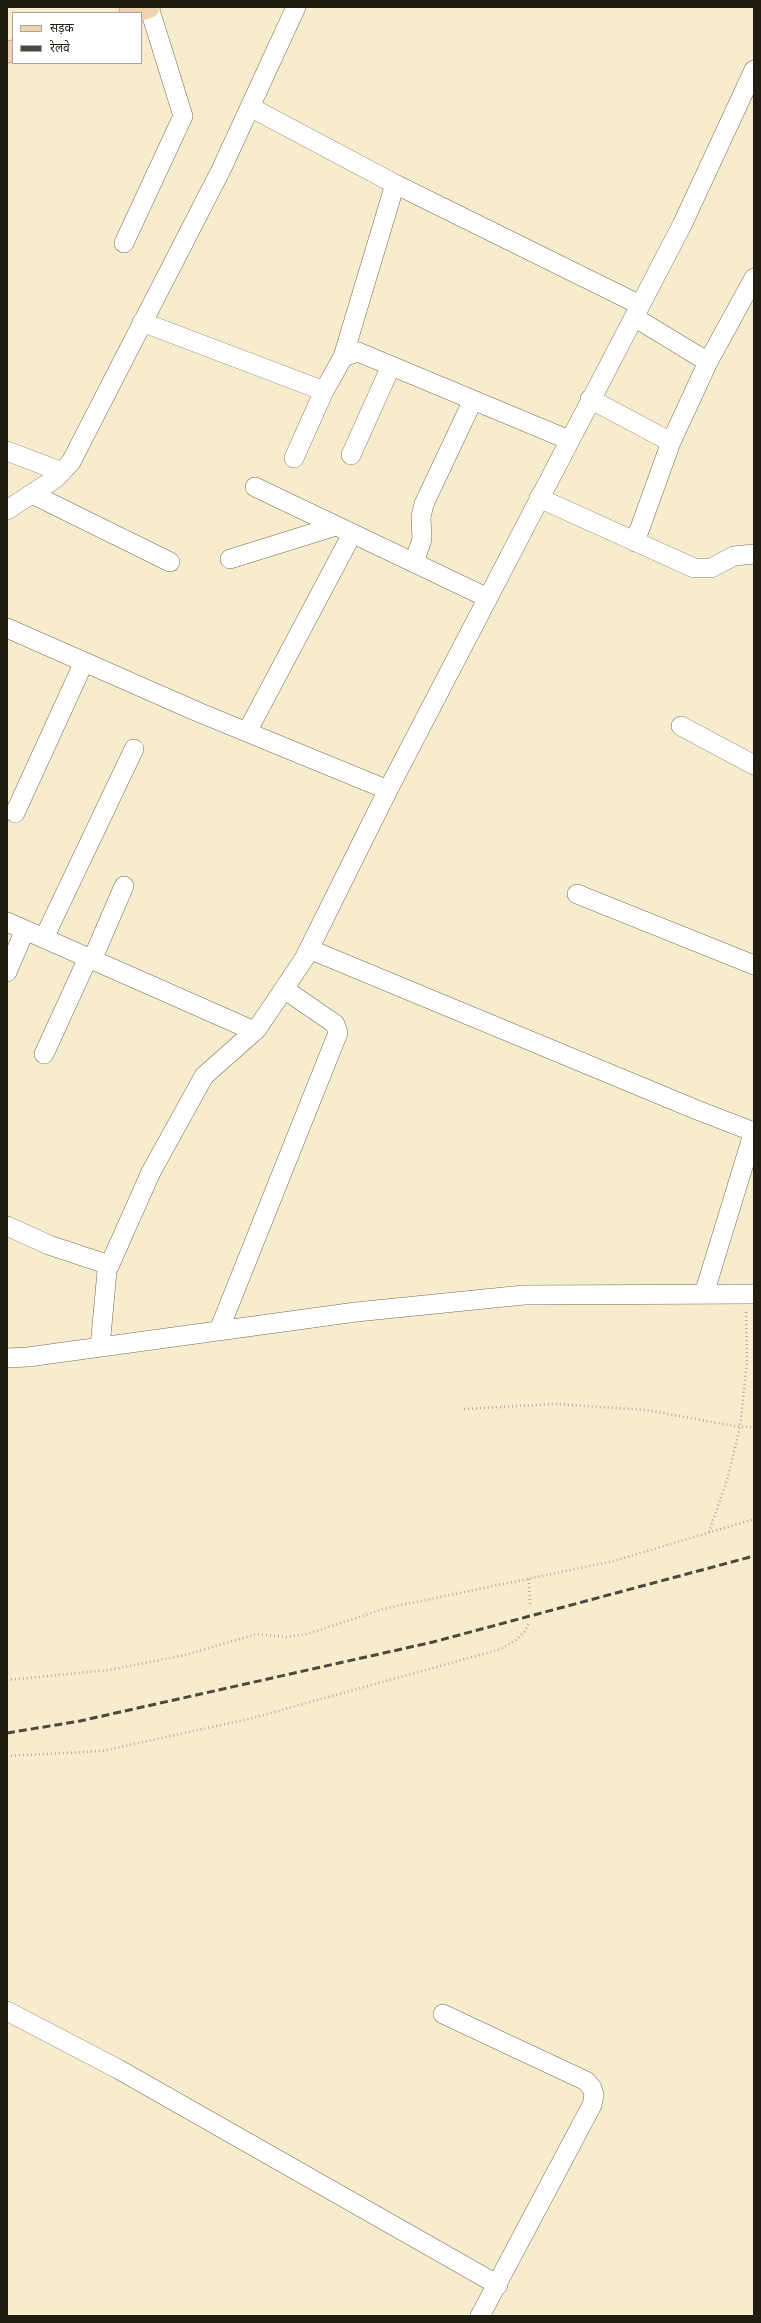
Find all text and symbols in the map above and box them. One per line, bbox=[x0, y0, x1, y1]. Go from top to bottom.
legend bbox=[12, 12, 142, 64]
text: सड़क bbox=[50, 20, 74, 35]
text: रेलवे bbox=[50, 40, 70, 55]

